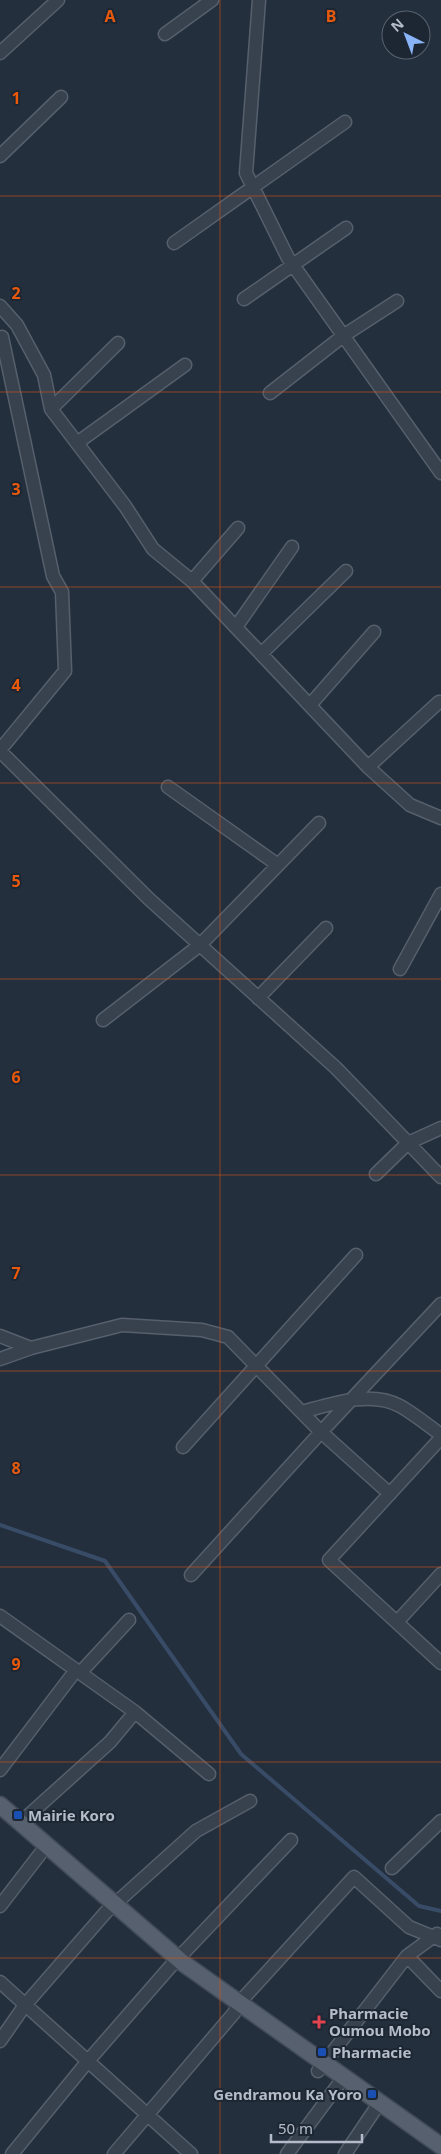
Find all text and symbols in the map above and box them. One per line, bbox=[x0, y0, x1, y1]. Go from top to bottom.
text: A bbox=[104, 5, 116, 27]
text: B bbox=[326, 5, 336, 27]
north arrow bbox=[381, 10, 431, 60]
text: N bbox=[386, 14, 408, 36]
text: 1 bbox=[11, 87, 21, 109]
text: 2 bbox=[11, 282, 21, 304]
text: 3 bbox=[11, 478, 21, 500]
text: 4 bbox=[11, 674, 21, 696]
text: 5 bbox=[11, 870, 21, 892]
text: 6 bbox=[11, 1066, 21, 1088]
text: 7 bbox=[11, 1262, 21, 1284]
text: 8 bbox=[11, 1457, 21, 1479]
text: 9 bbox=[11, 1653, 21, 1675]
place label: Mairie Koro bbox=[28, 1805, 115, 1825]
marker: Mairie Koro bbox=[12, 1809, 24, 1821]
place label: Pharmacie Oumou Mobo bbox=[329, 2003, 431, 2040]
marker: Pharmacie Oumou Mobo bbox=[313, 2016, 325, 2028]
place label: Pharmacie bbox=[332, 2042, 412, 2062]
marker: Pharmacie bbox=[316, 2046, 328, 2058]
place label: Gendramou Ka Yoro bbox=[213, 2084, 362, 2104]
marker: Gendramou Ka Yoro bbox=[366, 2088, 378, 2100]
scale bar bbox=[271, 2112, 362, 2144]
text: 50 m bbox=[278, 2118, 313, 2138]

